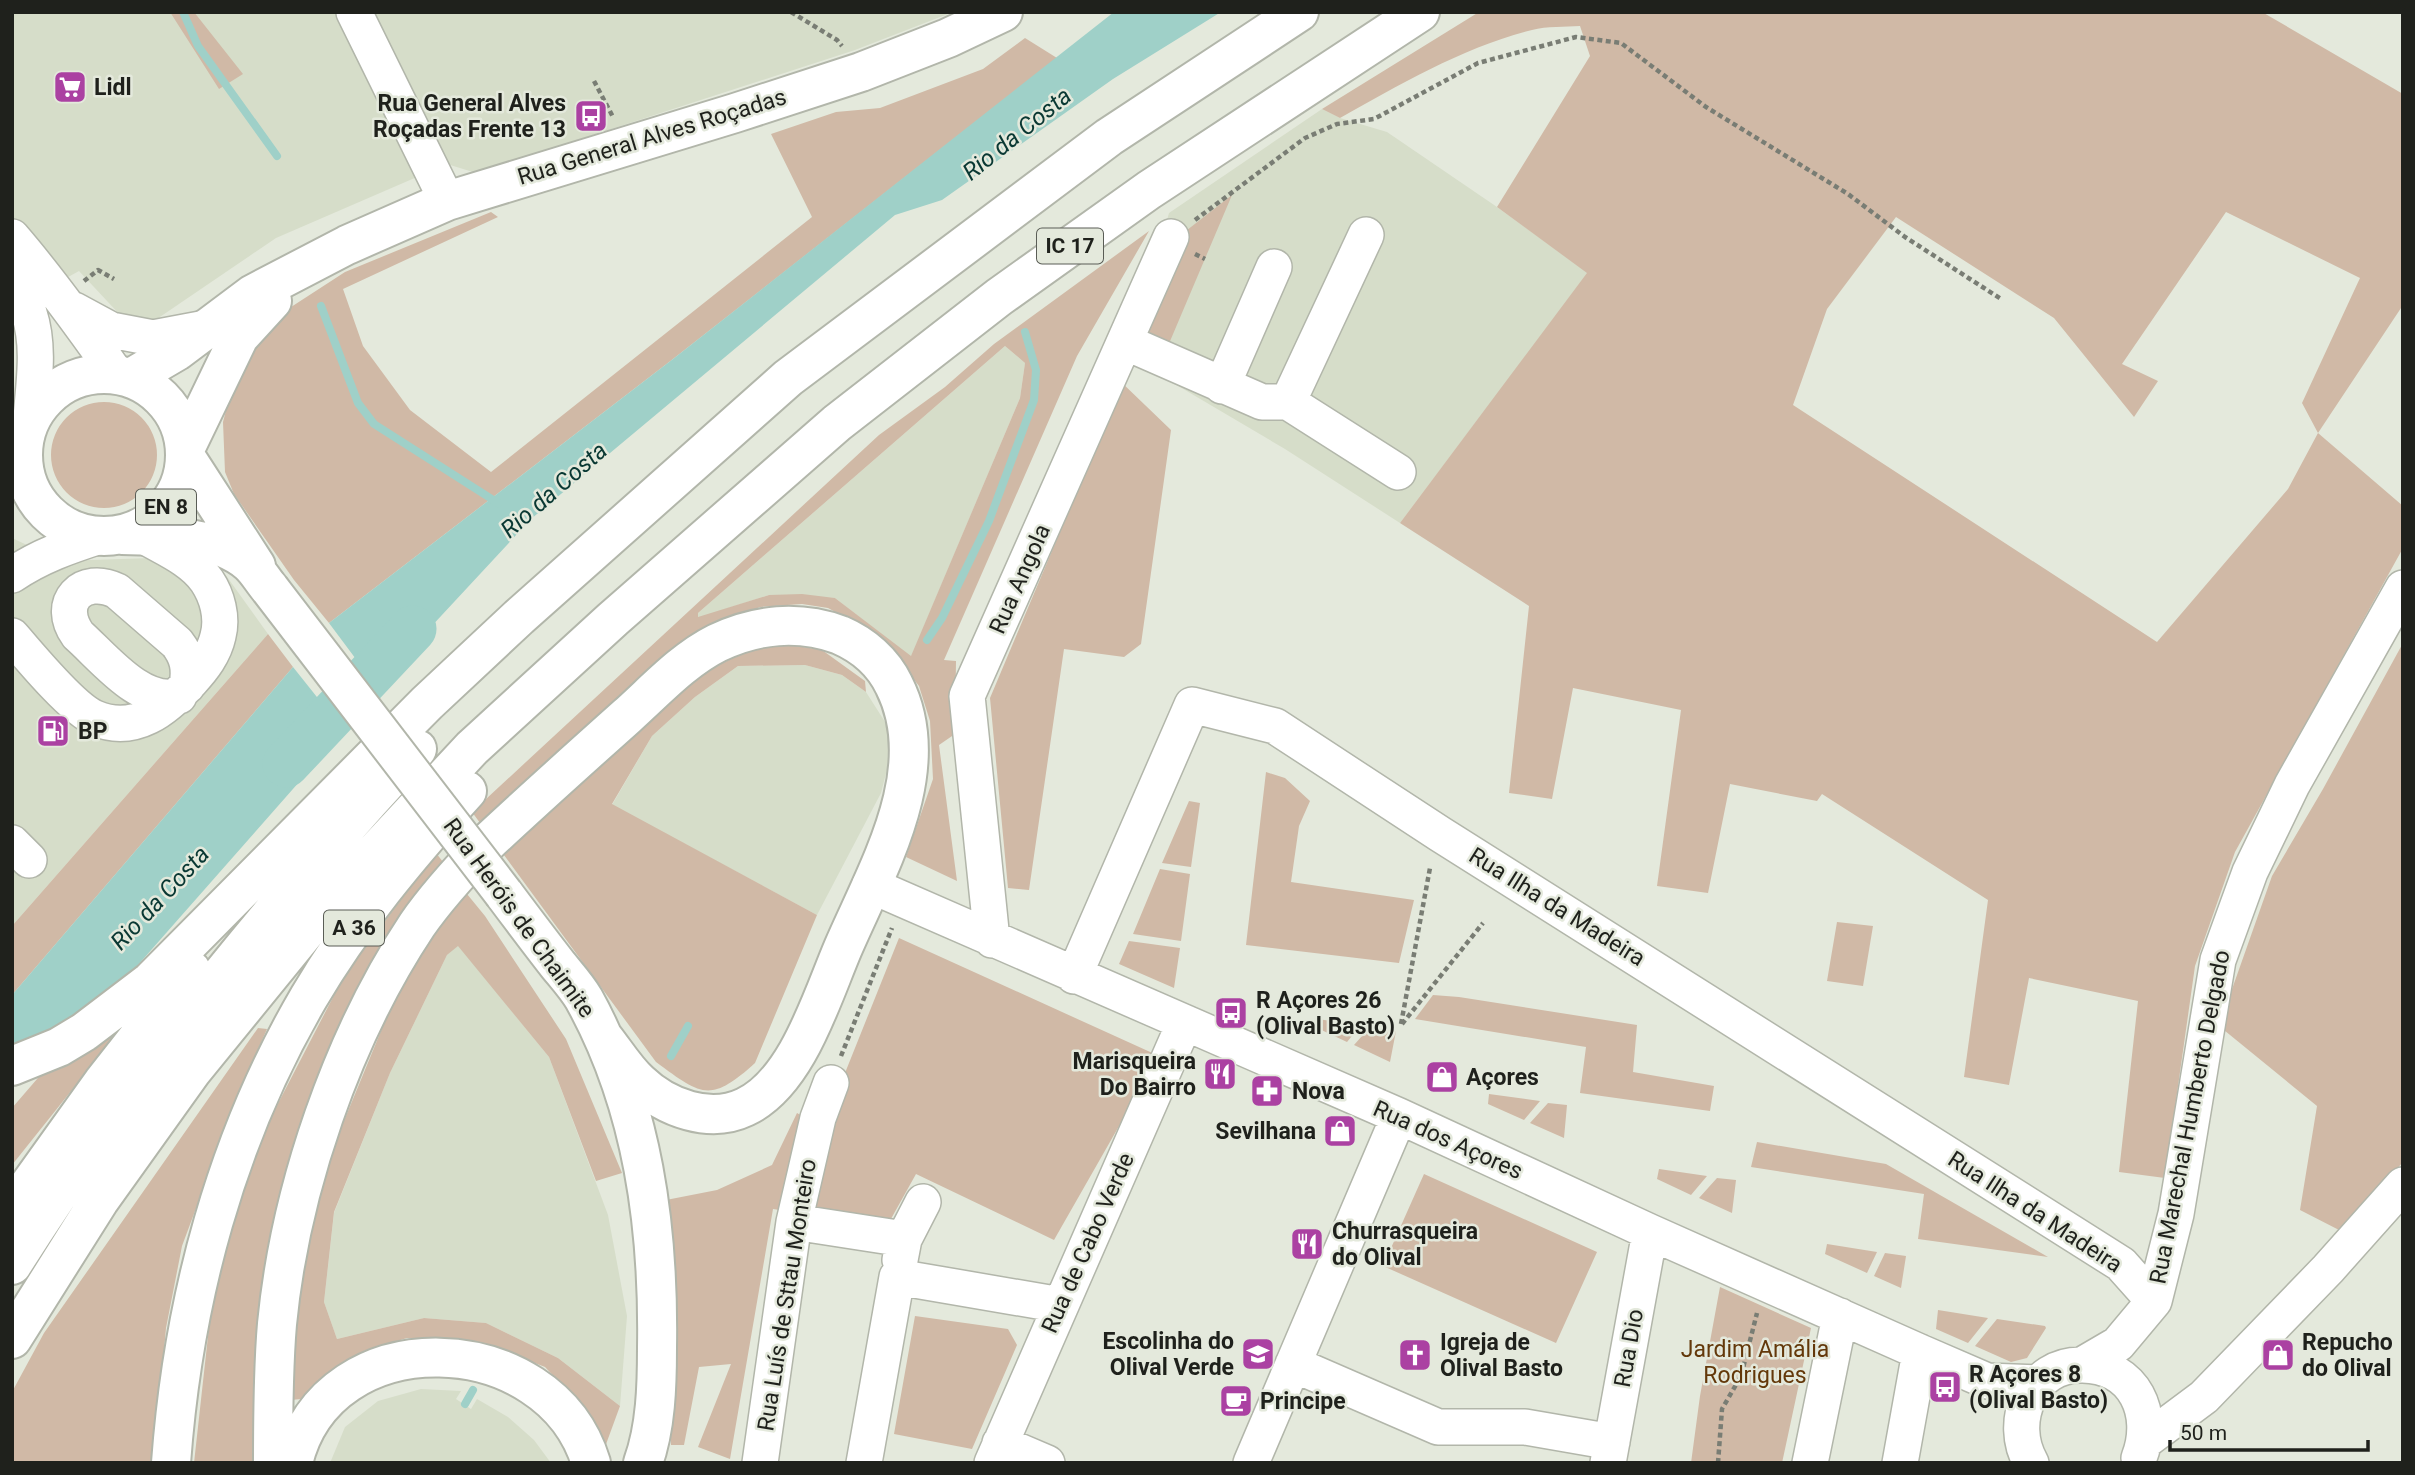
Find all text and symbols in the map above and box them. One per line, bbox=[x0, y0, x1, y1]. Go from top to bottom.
supermarket icon: Lidl bbox=[51, 68, 89, 106]
place label: Lidl bbox=[94, 74, 132, 101]
water label: Rio da Costa bbox=[957, 82, 1077, 186]
street label: Rua General Alves Roçadas bbox=[514, 83, 790, 191]
place label: Rua General Alves Roçadas Frente 13 bbox=[373, 90, 566, 143]
bus stop icon: Rua General Alves Roçadas Frente 13 bbox=[572, 97, 610, 135]
road number: IC 17 bbox=[1037, 229, 1103, 264]
water label: Rio da Costa bbox=[495, 436, 613, 544]
road number: EN 8 bbox=[136, 490, 196, 524]
street label: Rua Angola bbox=[984, 520, 1056, 638]
fuel station icon: BP bbox=[34, 712, 72, 750]
place label: BP bbox=[78, 718, 108, 745]
street label: Rua Heróis de Chaimite bbox=[438, 813, 600, 1023]
water label: Rio da Costa bbox=[105, 840, 215, 956]
street label: Rua Ilha da Madeira bbox=[1464, 842, 1650, 972]
road number: A 36 bbox=[324, 911, 384, 946]
street label: Rua Marechal Humberto Delgado bbox=[2144, 948, 2236, 1286]
place label: R Açores 26 (Olival Basto) bbox=[1256, 987, 1395, 1040]
bus stop icon: R Açores 26 (Olival Basto) bbox=[1212, 994, 1250, 1032]
place label: Marisqueira Do Bairro bbox=[1073, 1048, 1196, 1101]
restaurant icon: Marisqueira Do Bairro bbox=[1201, 1055, 1239, 1093]
shop icon: Açores bbox=[1423, 1058, 1461, 1096]
place label: Açores bbox=[1466, 1064, 1539, 1091]
pharmacy icon: Nova bbox=[1248, 1072, 1286, 1110]
place label: Nova bbox=[1292, 1078, 1345, 1105]
street label: Rua dos Açores bbox=[1369, 1095, 1527, 1185]
shop icon: Sevilhana bbox=[1321, 1112, 1359, 1150]
place label: Sevilhana bbox=[1215, 1118, 1316, 1145]
street label: Rua Ilha da Madeira bbox=[1943, 1146, 2127, 1278]
street label: Rua de Cabo Verde bbox=[1036, 1149, 1140, 1337]
street label: Rua Luís de Sttau Monteiro bbox=[752, 1157, 822, 1433]
place label: Churrasqueira do Olival bbox=[1332, 1218, 1478, 1271]
restaurant icon: Churrasqueira do Olival bbox=[1288, 1225, 1326, 1263]
street label: Rua Dio bbox=[1609, 1307, 1649, 1389]
place label: Escolinha do Olival Verde bbox=[1102, 1328, 1234, 1381]
place label: Igreja de Olival Basto bbox=[1440, 1329, 1563, 1382]
place label: Repucho do Olival bbox=[2302, 1329, 2393, 1382]
school or university icon: Escolinha do Olival Verde bbox=[1239, 1335, 1277, 1373]
church icon: Igreja de Olival Basto bbox=[1396, 1336, 1434, 1374]
park label: Jardim Amália Rodrigues bbox=[1681, 1336, 1829, 1389]
shop icon: Repucho do Olival bbox=[2259, 1336, 2297, 1374]
place label: R Açores 8 (Olival Basto) bbox=[1969, 1361, 2108, 1414]
bus stop icon: R Açores 8 (Olival Basto) bbox=[1926, 1368, 1964, 1406]
cafe icon: Principe bbox=[1217, 1382, 1255, 1420]
place label: Principe bbox=[1260, 1388, 1346, 1415]
scale bar bbox=[2170, 1408, 2368, 1452]
text: 50 m bbox=[2180, 1421, 2227, 1445]

